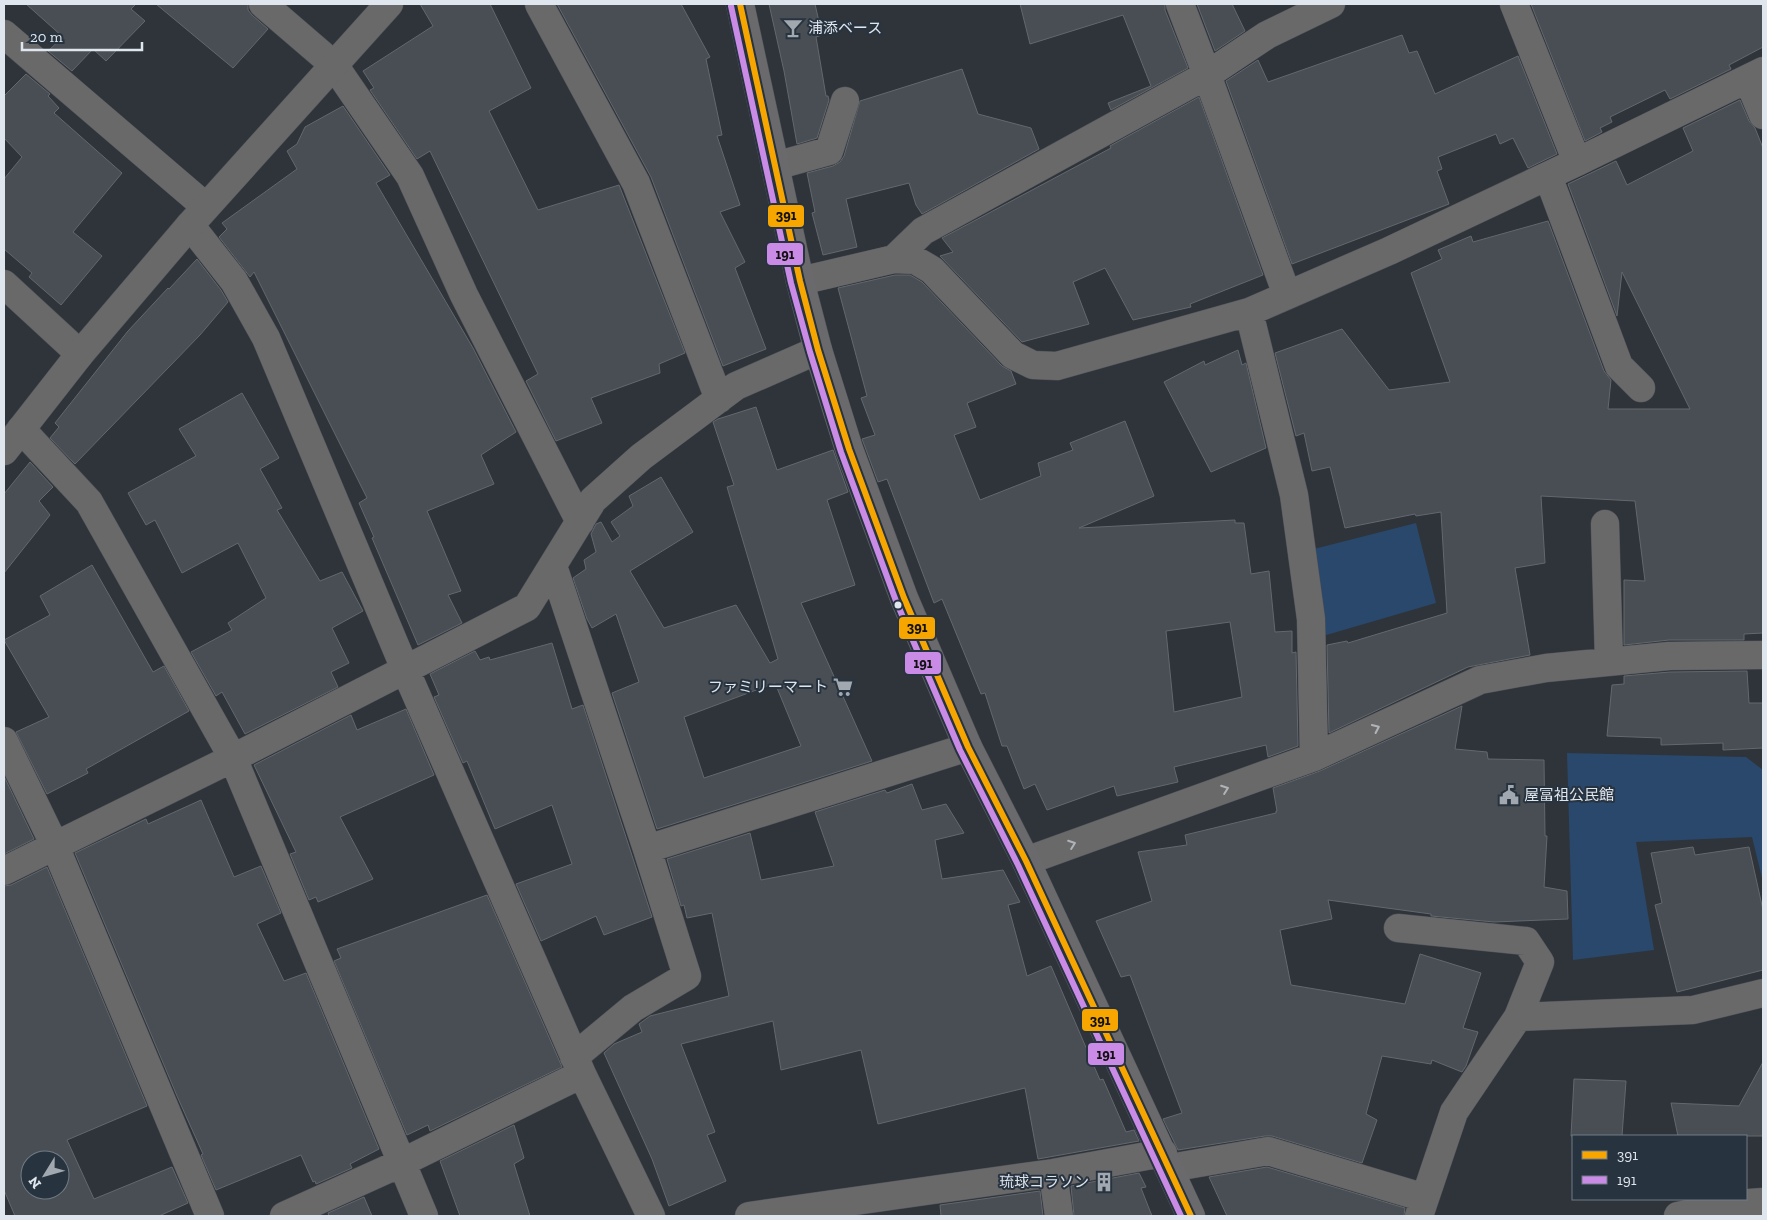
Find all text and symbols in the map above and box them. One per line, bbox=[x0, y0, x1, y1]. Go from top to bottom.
bar icon: 浦添ベース bbox=[782, 17, 804, 39]
place label: 浦添ベース bbox=[808, 19, 882, 37]
scale bar bbox=[22, 20, 142, 52]
text: 20 m bbox=[30, 28, 63, 46]
line badge: 391 bbox=[767, 204, 805, 228]
text: 391 bbox=[776, 207, 797, 224]
line badge: 191 bbox=[766, 242, 804, 266]
text: 191 bbox=[776, 246, 795, 263]
unlabelled marker bbox=[893, 600, 903, 610]
line badge: 391 bbox=[898, 616, 936, 640]
text: 391 bbox=[907, 619, 928, 636]
line badge: 191 bbox=[904, 651, 942, 675]
text: 191 bbox=[914, 655, 933, 672]
supermarket icon: ファミリーマート bbox=[832, 676, 854, 698]
place label: ファミリーマート bbox=[708, 678, 828, 696]
one-way arrow bbox=[1370, 725, 1379, 735]
public building icon: 屋冨祖公民館 bbox=[1498, 784, 1520, 806]
one-way arrow bbox=[1220, 785, 1229, 795]
place label: 屋冨祖公民館 bbox=[1524, 786, 1614, 804]
one-way arrow bbox=[1067, 840, 1076, 850]
line badge: 391 bbox=[1081, 1008, 1119, 1032]
text: 391 bbox=[1090, 1012, 1111, 1029]
line badge: 191 bbox=[1087, 1042, 1125, 1066]
text: 191 bbox=[1097, 1046, 1116, 1063]
legend bbox=[1572, 1135, 1747, 1200]
text: 391 bbox=[1617, 1146, 1638, 1164]
north arrow bbox=[20, 1150, 70, 1200]
building icon: 琉球コラソン bbox=[1093, 1171, 1115, 1193]
text: 191 bbox=[1617, 1171, 1637, 1189]
text: N bbox=[25, 1173, 45, 1192]
place label: 琉球コラソン bbox=[999, 1173, 1089, 1191]

